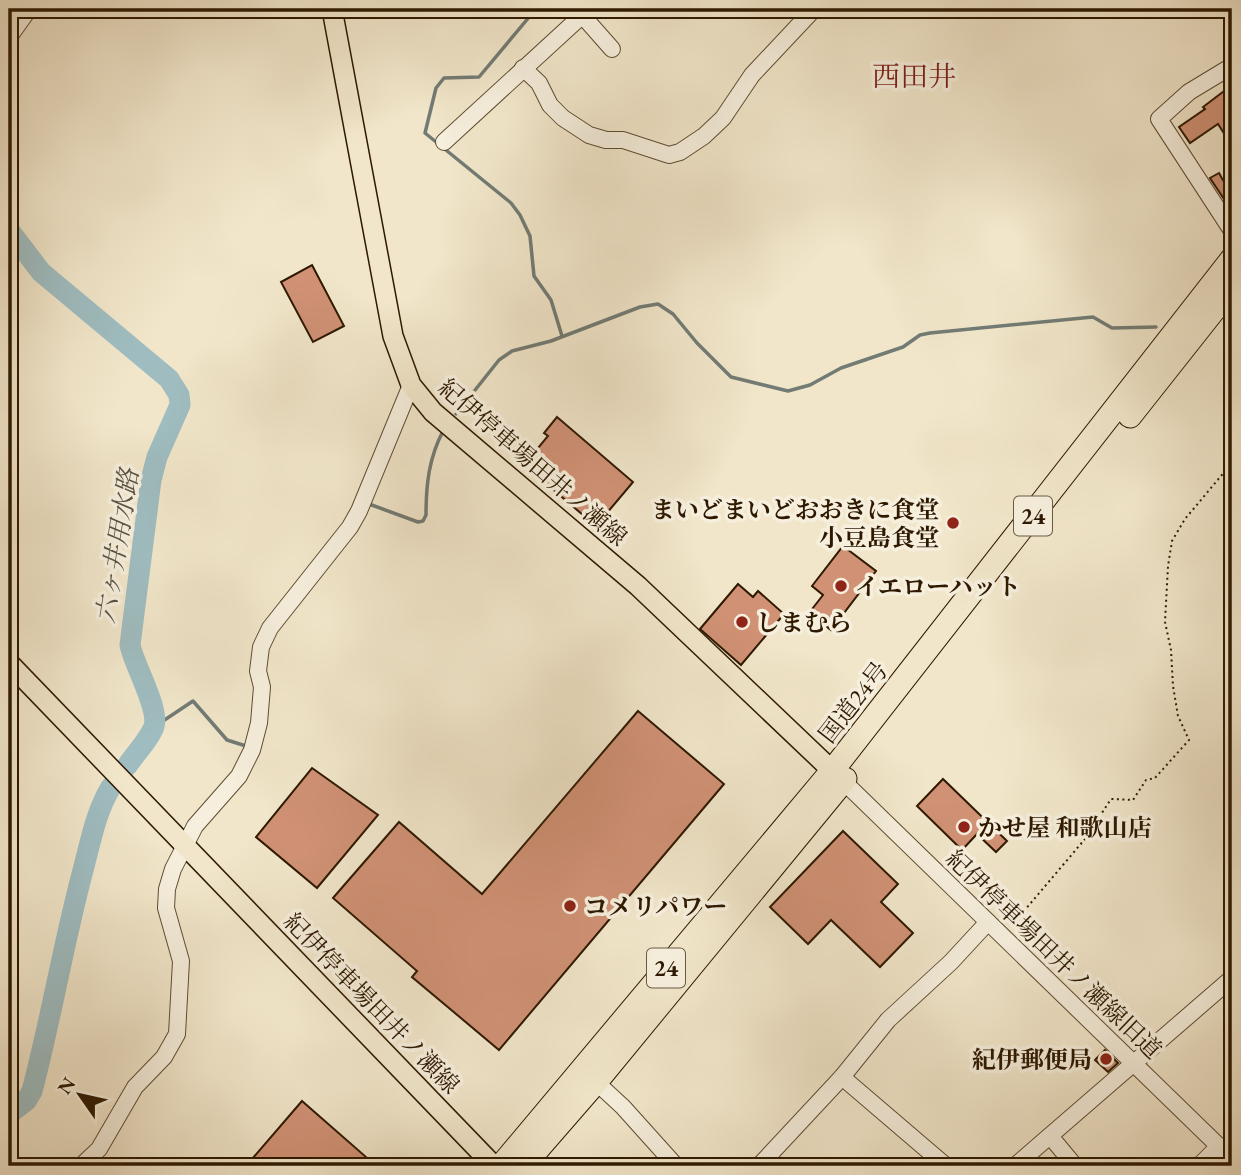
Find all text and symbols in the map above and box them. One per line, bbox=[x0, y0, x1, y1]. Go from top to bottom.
district label: 西田井 bbox=[872, 58, 956, 94]
street label: 紀伊停車場田井ノ瀬線 bbox=[432, 372, 634, 552]
water label: 六ヶ井用水路 bbox=[88, 464, 146, 626]
place label: まいどまいどおおきに食堂 小豆島食堂 bbox=[651, 494, 939, 553]
road number: 24 bbox=[1014, 496, 1052, 536]
marker: まいどまいどおおきに食堂 小豆島食堂 bbox=[945, 515, 961, 531]
place label: イエローハット bbox=[855, 571, 1021, 602]
marker: イエローハット bbox=[833, 578, 849, 594]
place label: しまむら bbox=[756, 607, 852, 638]
marker: しまむら bbox=[734, 614, 750, 630]
street label: 国道24号 bbox=[812, 655, 894, 749]
place label: かせ屋 和歌山店 bbox=[978, 812, 1152, 843]
marker: かせ屋 和歌山店 bbox=[956, 819, 972, 835]
street label: 紀伊停車場田井ノ瀬線旧道 bbox=[940, 843, 1168, 1065]
place label: コメリパワー bbox=[584, 891, 727, 922]
marker: コメリパワー bbox=[562, 898, 578, 914]
street label: 紀伊停車場田井ノ瀬線 bbox=[277, 906, 467, 1100]
road number: 24 bbox=[647, 948, 685, 987]
place label: 紀伊郵便局 bbox=[972, 1044, 1092, 1075]
marker: 紀伊郵便局 bbox=[1098, 1051, 1114, 1067]
north arrow bbox=[46, 1060, 116, 1130]
text: N bbox=[52, 1072, 81, 1099]

